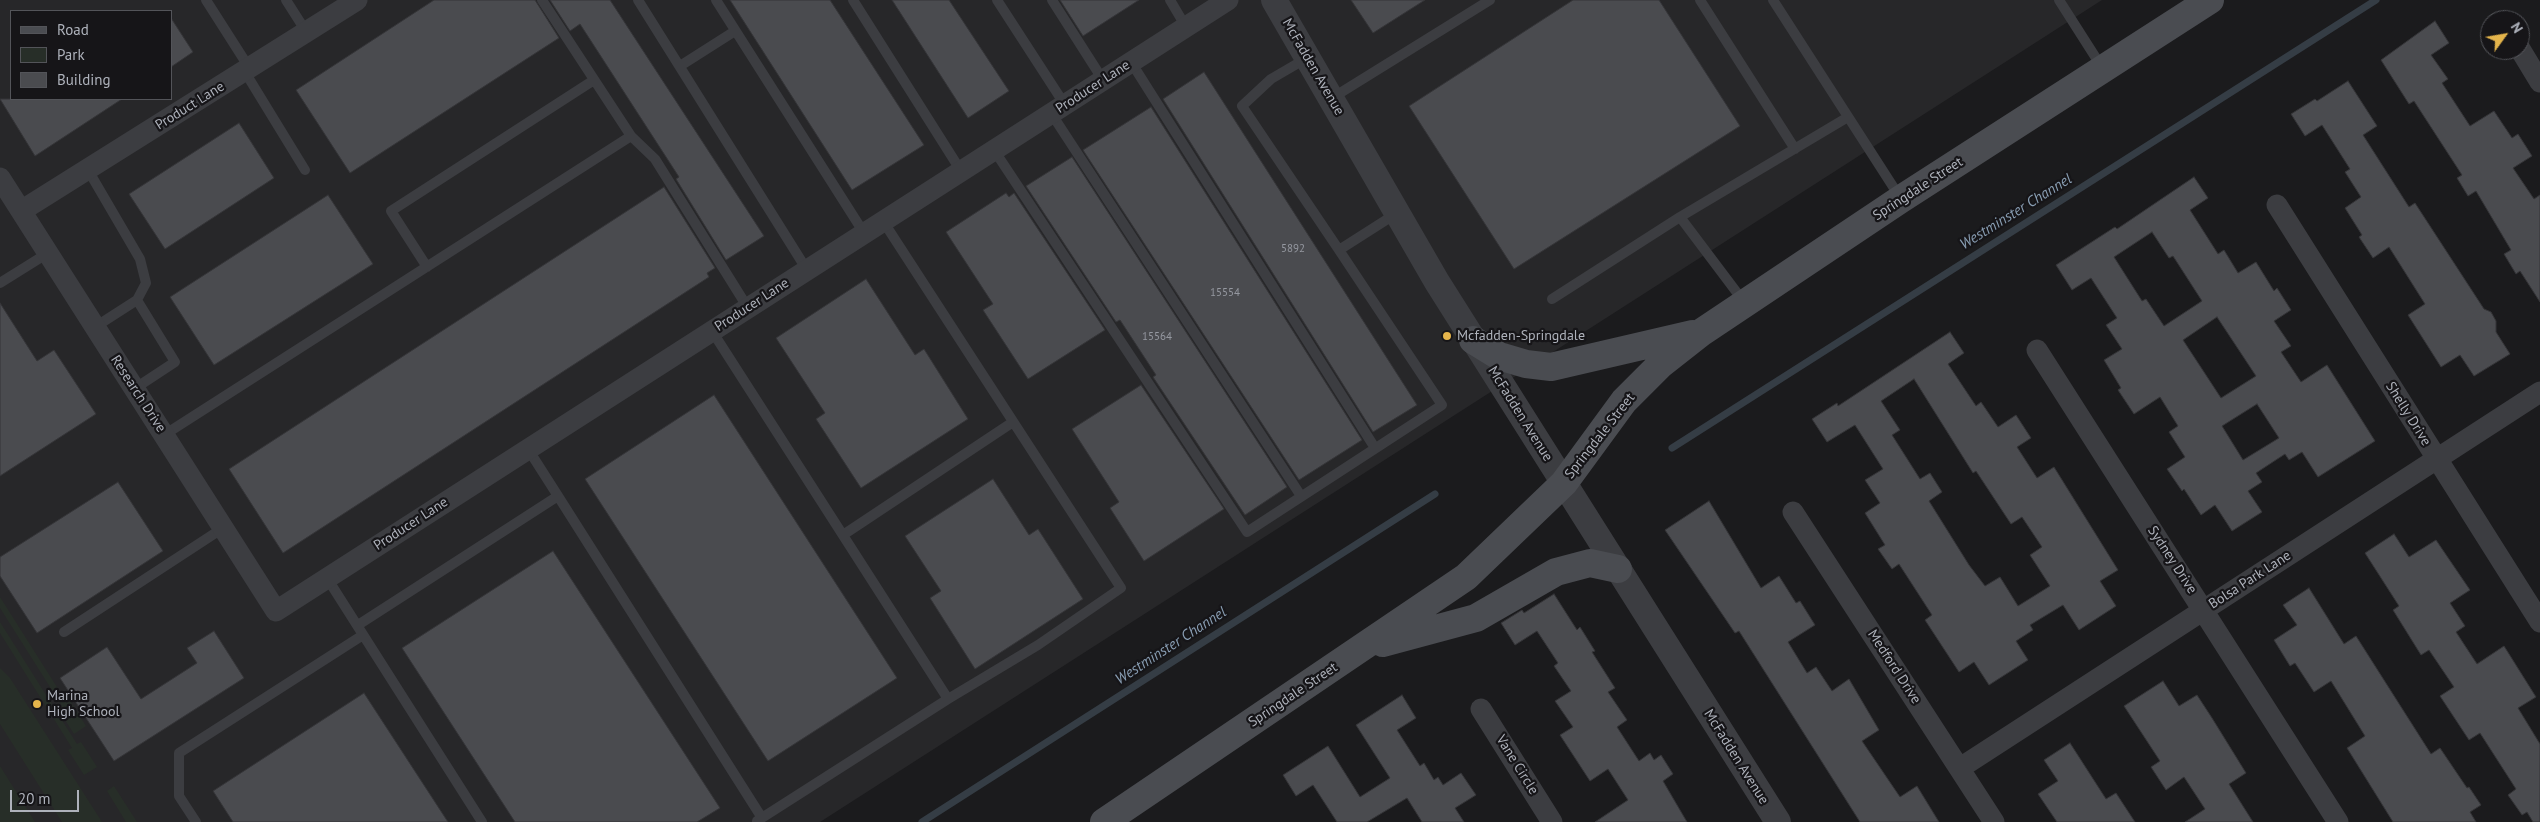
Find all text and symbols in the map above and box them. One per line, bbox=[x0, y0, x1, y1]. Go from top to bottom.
legend bbox=[10, 10, 172, 100]
north arrow bbox=[2480, 10, 2530, 60]
street label: McFadden Avenue bbox=[1279, 16, 1347, 118]
text: N bbox=[2507, 19, 2527, 36]
text: Road bbox=[57, 20, 89, 39]
text: Park bbox=[57, 45, 85, 64]
street label: Producer Lane bbox=[1053, 57, 1133, 117]
text: Building bbox=[57, 70, 111, 89]
street label: Product Lane bbox=[152, 78, 228, 134]
street label: Springdale Street bbox=[1870, 154, 1966, 224]
water label: Westminster Channel bbox=[1957, 170, 2075, 254]
house number: 5892 bbox=[1281, 242, 1305, 256]
street label: Producer Lane bbox=[712, 275, 792, 335]
house number: 15554 bbox=[1210, 286, 1240, 300]
place label: Mcfadden-Springdale bbox=[1457, 328, 1585, 344]
house number: 15564 bbox=[1142, 330, 1172, 344]
marker: Mcfadden-Springdale bbox=[1441, 330, 1453, 342]
street label: Research Drive bbox=[107, 352, 169, 436]
street label: McFadden Avenue bbox=[1484, 363, 1556, 465]
street label: Shelly Drive bbox=[2382, 379, 2434, 449]
street label: Springdale Street bbox=[1561, 390, 1639, 482]
street label: Producer Lane bbox=[371, 494, 451, 554]
street label: Sydney Drive bbox=[2144, 523, 2200, 597]
street label: Bolsa Park Lane bbox=[2206, 547, 2294, 613]
water label: Westminster Channel bbox=[1112, 603, 1230, 689]
street label: Medford Drive bbox=[1864, 627, 1924, 707]
street label: Springdale Street bbox=[1245, 659, 1341, 731]
place label: Marina High School bbox=[47, 688, 120, 720]
marker: Marina High School bbox=[31, 698, 43, 710]
street label: McFadden Avenue bbox=[1700, 706, 1772, 808]
street label: Vane Circle bbox=[1492, 732, 1542, 798]
scale bar bbox=[12, 780, 81, 812]
text: 20 m bbox=[18, 789, 51, 808]

